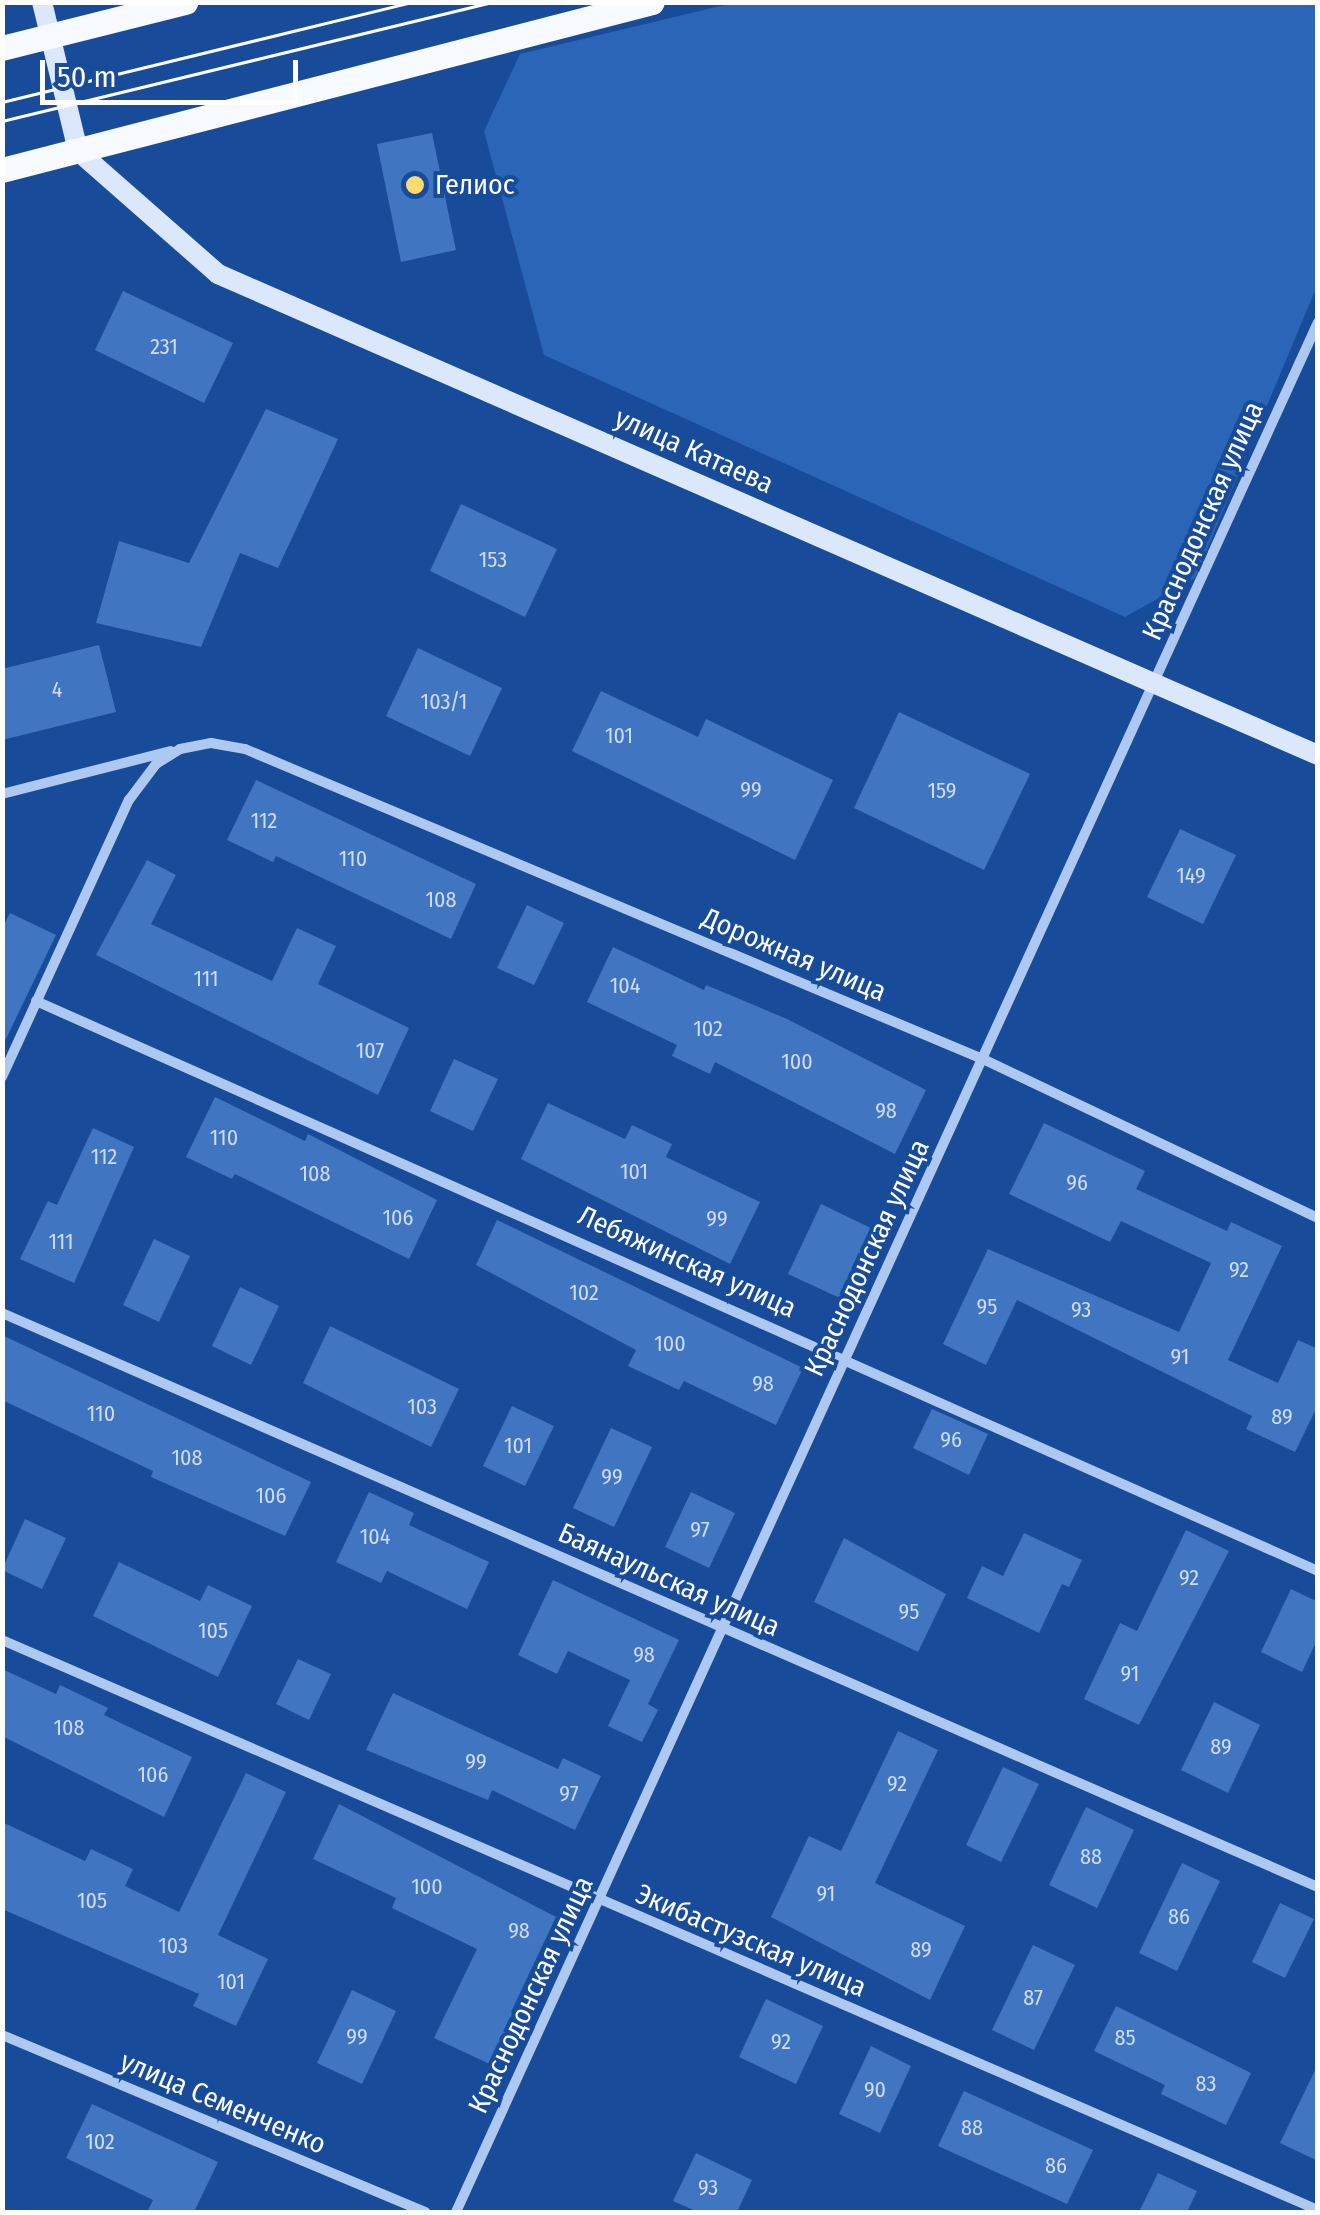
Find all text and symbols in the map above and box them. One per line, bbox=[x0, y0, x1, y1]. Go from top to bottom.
scale bar bbox=[45, 40, 302, 102]
text: 50 m bbox=[57, 59, 117, 95]
place label: Гелиос bbox=[435, 168, 515, 202]
marker: Гелиос bbox=[404, 174, 426, 196]
house number: 231 bbox=[150, 334, 178, 360]
street label: Краснодонская улица bbox=[1135, 397, 1271, 645]
street label: улица Катаева bbox=[609, 401, 779, 501]
house number: 153 bbox=[479, 547, 507, 573]
house number: 4 bbox=[52, 677, 62, 703]
house number: 103/1 bbox=[421, 689, 467, 715]
house number: 101 bbox=[605, 723, 633, 749]
house number: 99 bbox=[740, 777, 762, 803]
house number: 159 bbox=[927, 778, 957, 804]
house number: 112 bbox=[251, 808, 277, 834]
house number: 110 bbox=[339, 846, 367, 872]
house number: 149 bbox=[1176, 863, 1206, 889]
house number: 108 bbox=[425, 887, 457, 913]
street label: Дорожная улица bbox=[697, 901, 891, 1009]
house number: 111 bbox=[193, 966, 219, 992]
house number: 104 bbox=[610, 973, 640, 999]
house number: 102 bbox=[693, 1016, 723, 1042]
house number: 107 bbox=[356, 1038, 384, 1064]
house number: 100 bbox=[781, 1049, 813, 1075]
house number: 98 bbox=[875, 1098, 897, 1124]
house number: 110 bbox=[210, 1125, 238, 1151]
street label: Краснодонская улица bbox=[797, 1134, 937, 1382]
house number: 112 bbox=[91, 1144, 117, 1170]
house number: 101 bbox=[620, 1159, 648, 1185]
house number: 108 bbox=[299, 1161, 331, 1187]
house number: 96 bbox=[1066, 1170, 1088, 1196]
street label: Лебяжинская улица bbox=[573, 1199, 801, 1325]
house number: 106 bbox=[383, 1205, 413, 1231]
house number: 99 bbox=[706, 1206, 728, 1232]
house number: 111 bbox=[48, 1229, 74, 1255]
house number: 92 bbox=[1229, 1257, 1249, 1283]
house number: 102 bbox=[569, 1280, 599, 1306]
house number: 95 bbox=[977, 1294, 997, 1320]
house number: 93 bbox=[1071, 1297, 1091, 1323]
house number: 100 bbox=[654, 1331, 686, 1357]
house number: 91 bbox=[1171, 1344, 1189, 1370]
house number: 98 bbox=[752, 1371, 774, 1397]
house number: 103 bbox=[407, 1394, 437, 1420]
house number: 110 bbox=[87, 1401, 115, 1427]
house number: 89 bbox=[1271, 1404, 1293, 1430]
house number: 96 bbox=[940, 1427, 962, 1453]
house number: 101 bbox=[504, 1433, 532, 1459]
house number: 108 bbox=[171, 1445, 203, 1471]
house number: 99 bbox=[601, 1464, 623, 1490]
house number: 106 bbox=[256, 1483, 286, 1509]
street label: Баянаульская улица bbox=[553, 1516, 785, 1644]
house number: 97 bbox=[690, 1517, 710, 1543]
house number: 104 bbox=[360, 1524, 390, 1550]
house number: 92 bbox=[1179, 1565, 1199, 1591]
house number: 95 bbox=[899, 1599, 919, 1625]
house number: 105 bbox=[198, 1618, 228, 1644]
house number: 98 bbox=[633, 1642, 655, 1668]
house number: 91 bbox=[1121, 1661, 1139, 1687]
house number: 108 bbox=[53, 1715, 85, 1741]
house number: 89 bbox=[1210, 1734, 1232, 1760]
house number: 99 bbox=[465, 1749, 487, 1775]
house number: 106 bbox=[138, 1762, 168, 1788]
house number: 92 bbox=[887, 1771, 907, 1797]
house number: 97 bbox=[559, 1781, 579, 1807]
house number: 88 bbox=[1080, 1844, 1102, 1870]
street label: Краснодонская улица bbox=[461, 1871, 601, 2119]
house number: 100 bbox=[411, 1874, 443, 1900]
street label: Экибастузская улица bbox=[631, 1877, 871, 2005]
house number: 91 bbox=[817, 1881, 835, 1907]
house number: 105 bbox=[77, 1888, 107, 1914]
house number: 86 bbox=[1168, 1904, 1190, 1930]
house number: 98 bbox=[508, 1918, 530, 1944]
house number: 103 bbox=[158, 1933, 188, 1959]
house number: 89 bbox=[910, 1937, 932, 1963]
house number: 101 bbox=[217, 1969, 245, 1995]
house number: 87 bbox=[1023, 1985, 1043, 2011]
house number: 99 bbox=[346, 2024, 368, 2050]
house number: 85 bbox=[1114, 2025, 1136, 2051]
house number: 92 bbox=[771, 2029, 791, 2055]
street label: улица Семенченко bbox=[115, 2045, 331, 2161]
house number: 83 bbox=[1196, 2071, 1216, 2097]
house number: 90 bbox=[864, 2077, 886, 2103]
house number: 88 bbox=[961, 2115, 983, 2141]
house number: 102 bbox=[85, 2129, 115, 2155]
house number: 86 bbox=[1045, 2153, 1067, 2179]
house number: 93 bbox=[698, 2175, 718, 2201]

